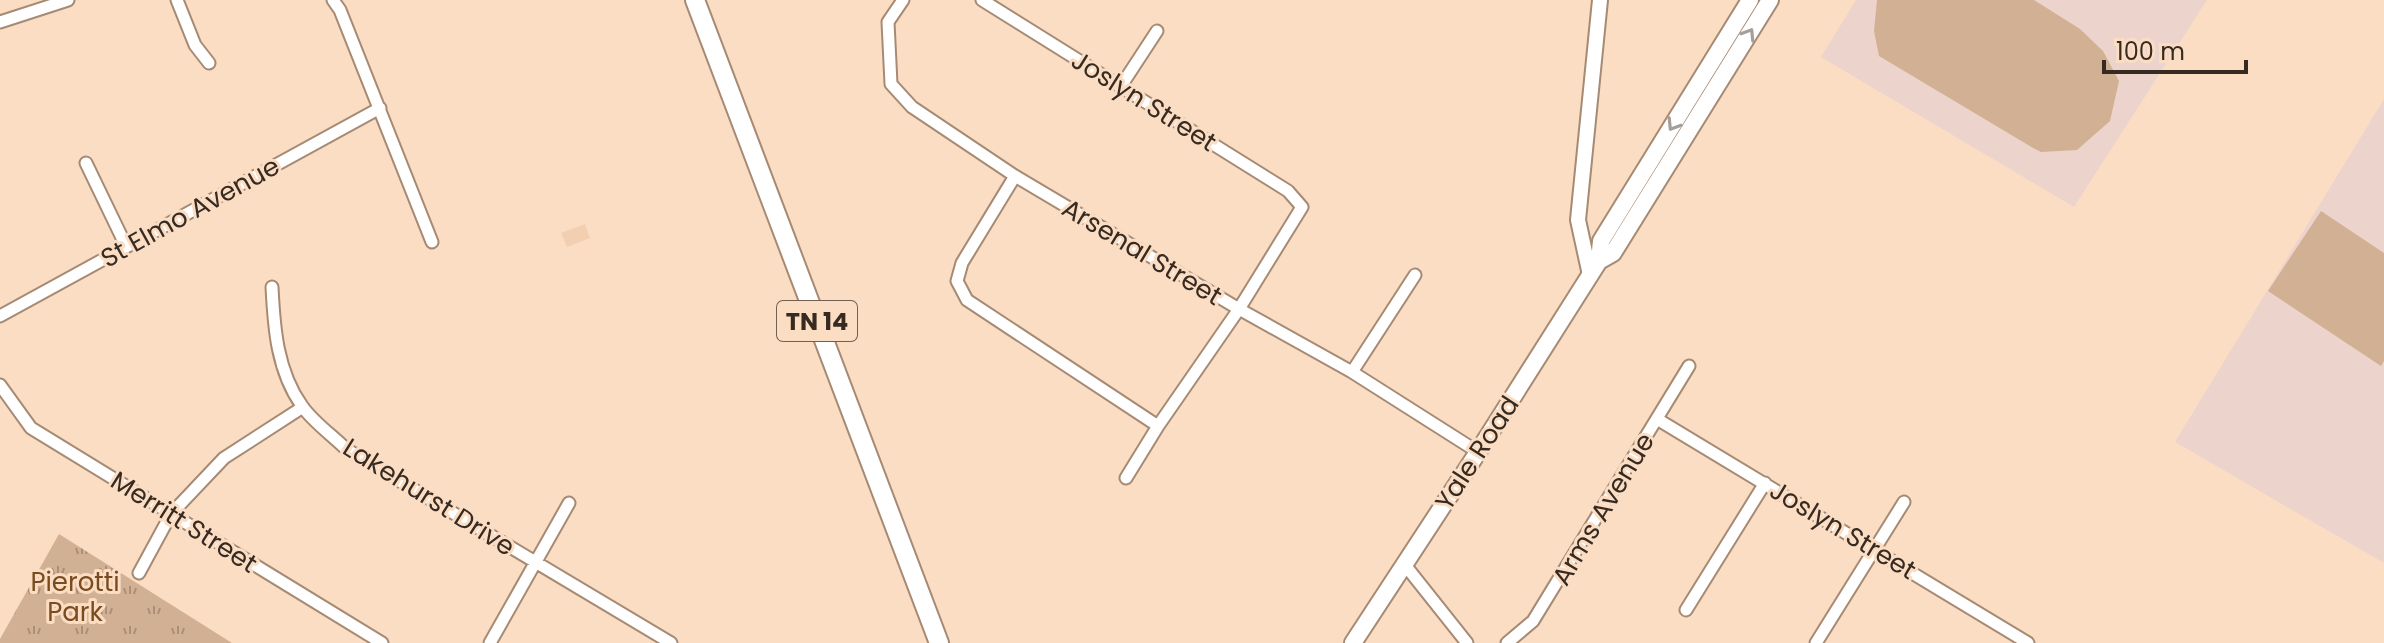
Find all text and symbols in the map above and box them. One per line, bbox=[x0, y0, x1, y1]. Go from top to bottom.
scale bar bbox=[2104, 24, 2246, 74]
one-way arrow bbox=[1740, 28, 1755, 43]
text: 100 m bbox=[2116, 35, 2185, 68]
street label: Joslyn Street bbox=[1065, 42, 1223, 160]
one-way arrow bbox=[1667, 116, 1682, 131]
street label: St Elmo Avenue bbox=[94, 148, 286, 276]
street label: Arsenal Street bbox=[1055, 190, 1229, 314]
road number: TN 14 bbox=[777, 301, 857, 341]
street label: Yale Road bbox=[1427, 389, 1527, 517]
street label: Arms Avenue bbox=[1543, 426, 1663, 592]
street label: Lakehurst Drive bbox=[336, 430, 522, 564]
street label: Merritt Street bbox=[104, 463, 264, 581]
street label: Joslyn Street bbox=[1763, 472, 1923, 588]
park label: Pierotti Park bbox=[30, 564, 120, 630]

